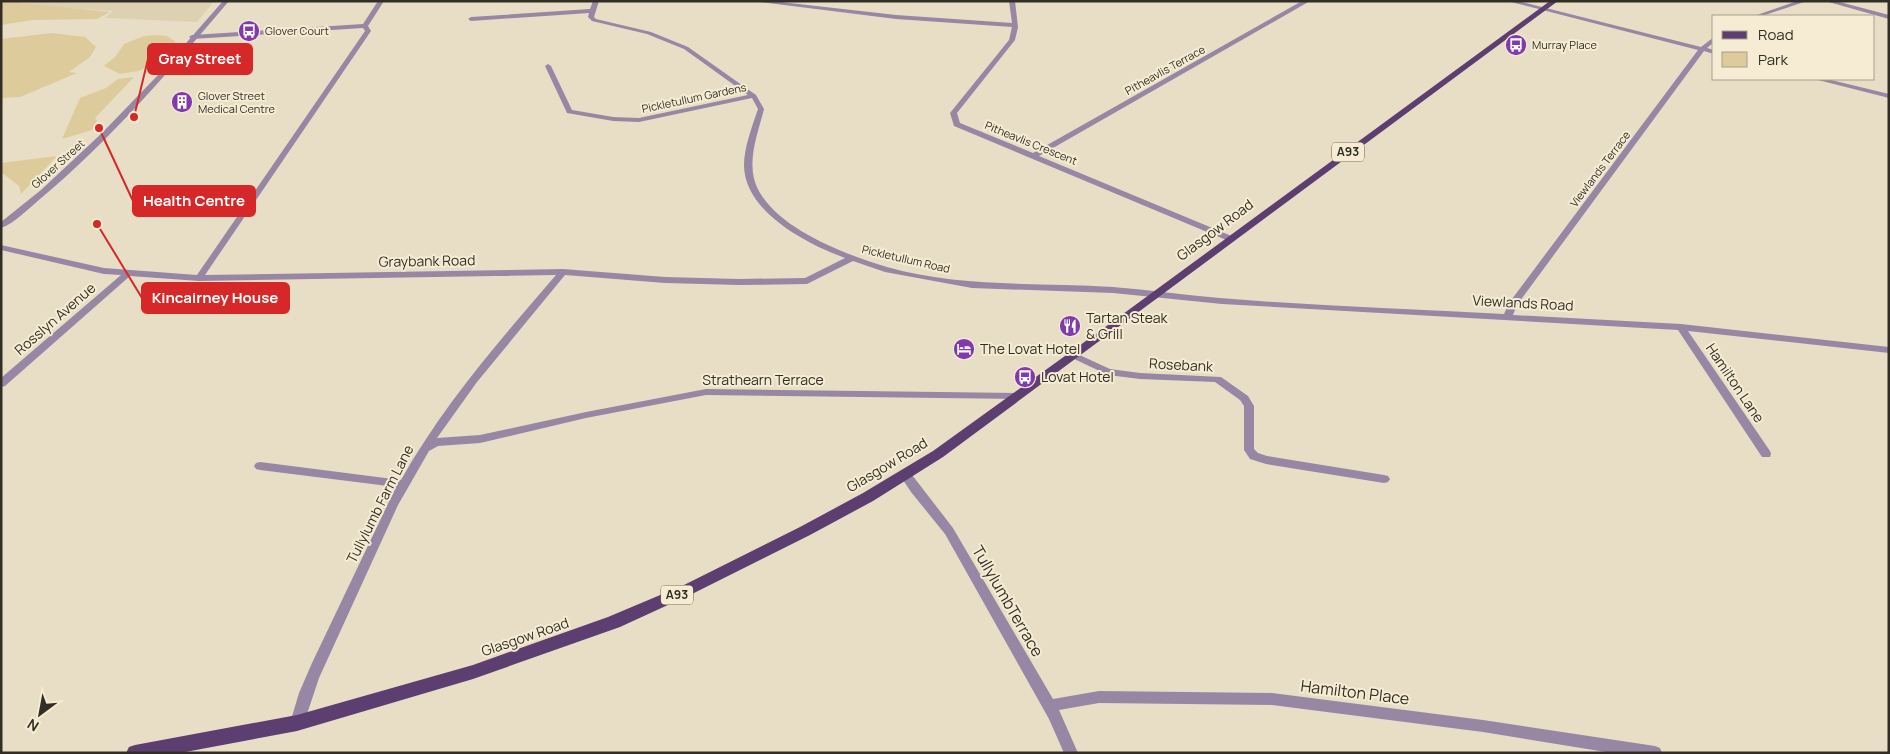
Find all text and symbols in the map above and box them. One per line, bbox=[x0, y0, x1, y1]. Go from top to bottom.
legend bbox=[1712, 15, 1875, 80]
bus stop icon: Glover Court bbox=[237, 19, 261, 43]
place label: Glover Court bbox=[265, 23, 329, 38]
text: Road bbox=[1758, 24, 1794, 45]
bus stop icon: Murray Place bbox=[1504, 33, 1528, 57]
place label: Murray Place bbox=[1532, 37, 1598, 52]
street label: Pitheavlis Terrace bbox=[1122, 41, 1208, 98]
callout: Gray Street bbox=[148, 44, 252, 74]
text: Gray Street bbox=[158, 48, 242, 69]
text: Park bbox=[1758, 49, 1788, 70]
street label: Pickletullum Gardens bbox=[640, 79, 748, 116]
place label: Glover Street Medical Centre bbox=[198, 88, 276, 116]
building icon: Glover Street Medical Centre bbox=[170, 90, 194, 114]
street label: Pitheavlis Crescent bbox=[983, 117, 1079, 168]
street label: Viewlands Terrace bbox=[1566, 127, 1633, 210]
street label: Glover Street bbox=[28, 136, 88, 192]
road number: A93 bbox=[1332, 142, 1364, 162]
callout: Health Centre bbox=[133, 186, 255, 216]
text: Health Centre bbox=[143, 190, 245, 211]
street label: Glasgow Road bbox=[1173, 195, 1257, 265]
street label: Pickletullum Road bbox=[861, 241, 952, 276]
street label: Graybank Road bbox=[378, 250, 475, 271]
street label: Rosslyn Avenue bbox=[10, 278, 99, 359]
callout: Kincairney House bbox=[142, 283, 289, 313]
text: Kincairney House bbox=[152, 287, 278, 308]
street label: Viewlands Road bbox=[1472, 290, 1574, 315]
place label: Tartan Steak & Grill bbox=[1086, 308, 1168, 343]
restaurant icon: Tartan Steak & Grill bbox=[1058, 314, 1082, 338]
hotel icon: The Lovat Hotel bbox=[952, 337, 976, 361]
place label: The Lovat Hotel bbox=[980, 339, 1080, 358]
street label: Hamilton Lane bbox=[1702, 339, 1769, 426]
street label: Rosebank bbox=[1149, 353, 1214, 376]
bus stop icon: Lovat Hotel bbox=[1013, 365, 1037, 389]
place label: Lovat Hotel bbox=[1041, 367, 1114, 386]
street label: Strathearn Terrace bbox=[702, 370, 824, 389]
street label: Glasgow Road bbox=[843, 433, 931, 496]
street label: Tullylumb Farm Lane bbox=[342, 442, 418, 566]
street label: TullylumbTerrace bbox=[967, 541, 1049, 661]
road number: A93 bbox=[661, 586, 693, 604]
street label: Glasgow Road bbox=[479, 613, 571, 660]
street label: Hamilton Place bbox=[1299, 674, 1411, 710]
north arrow bbox=[15, 689, 65, 739]
text: N bbox=[24, 715, 42, 736]

